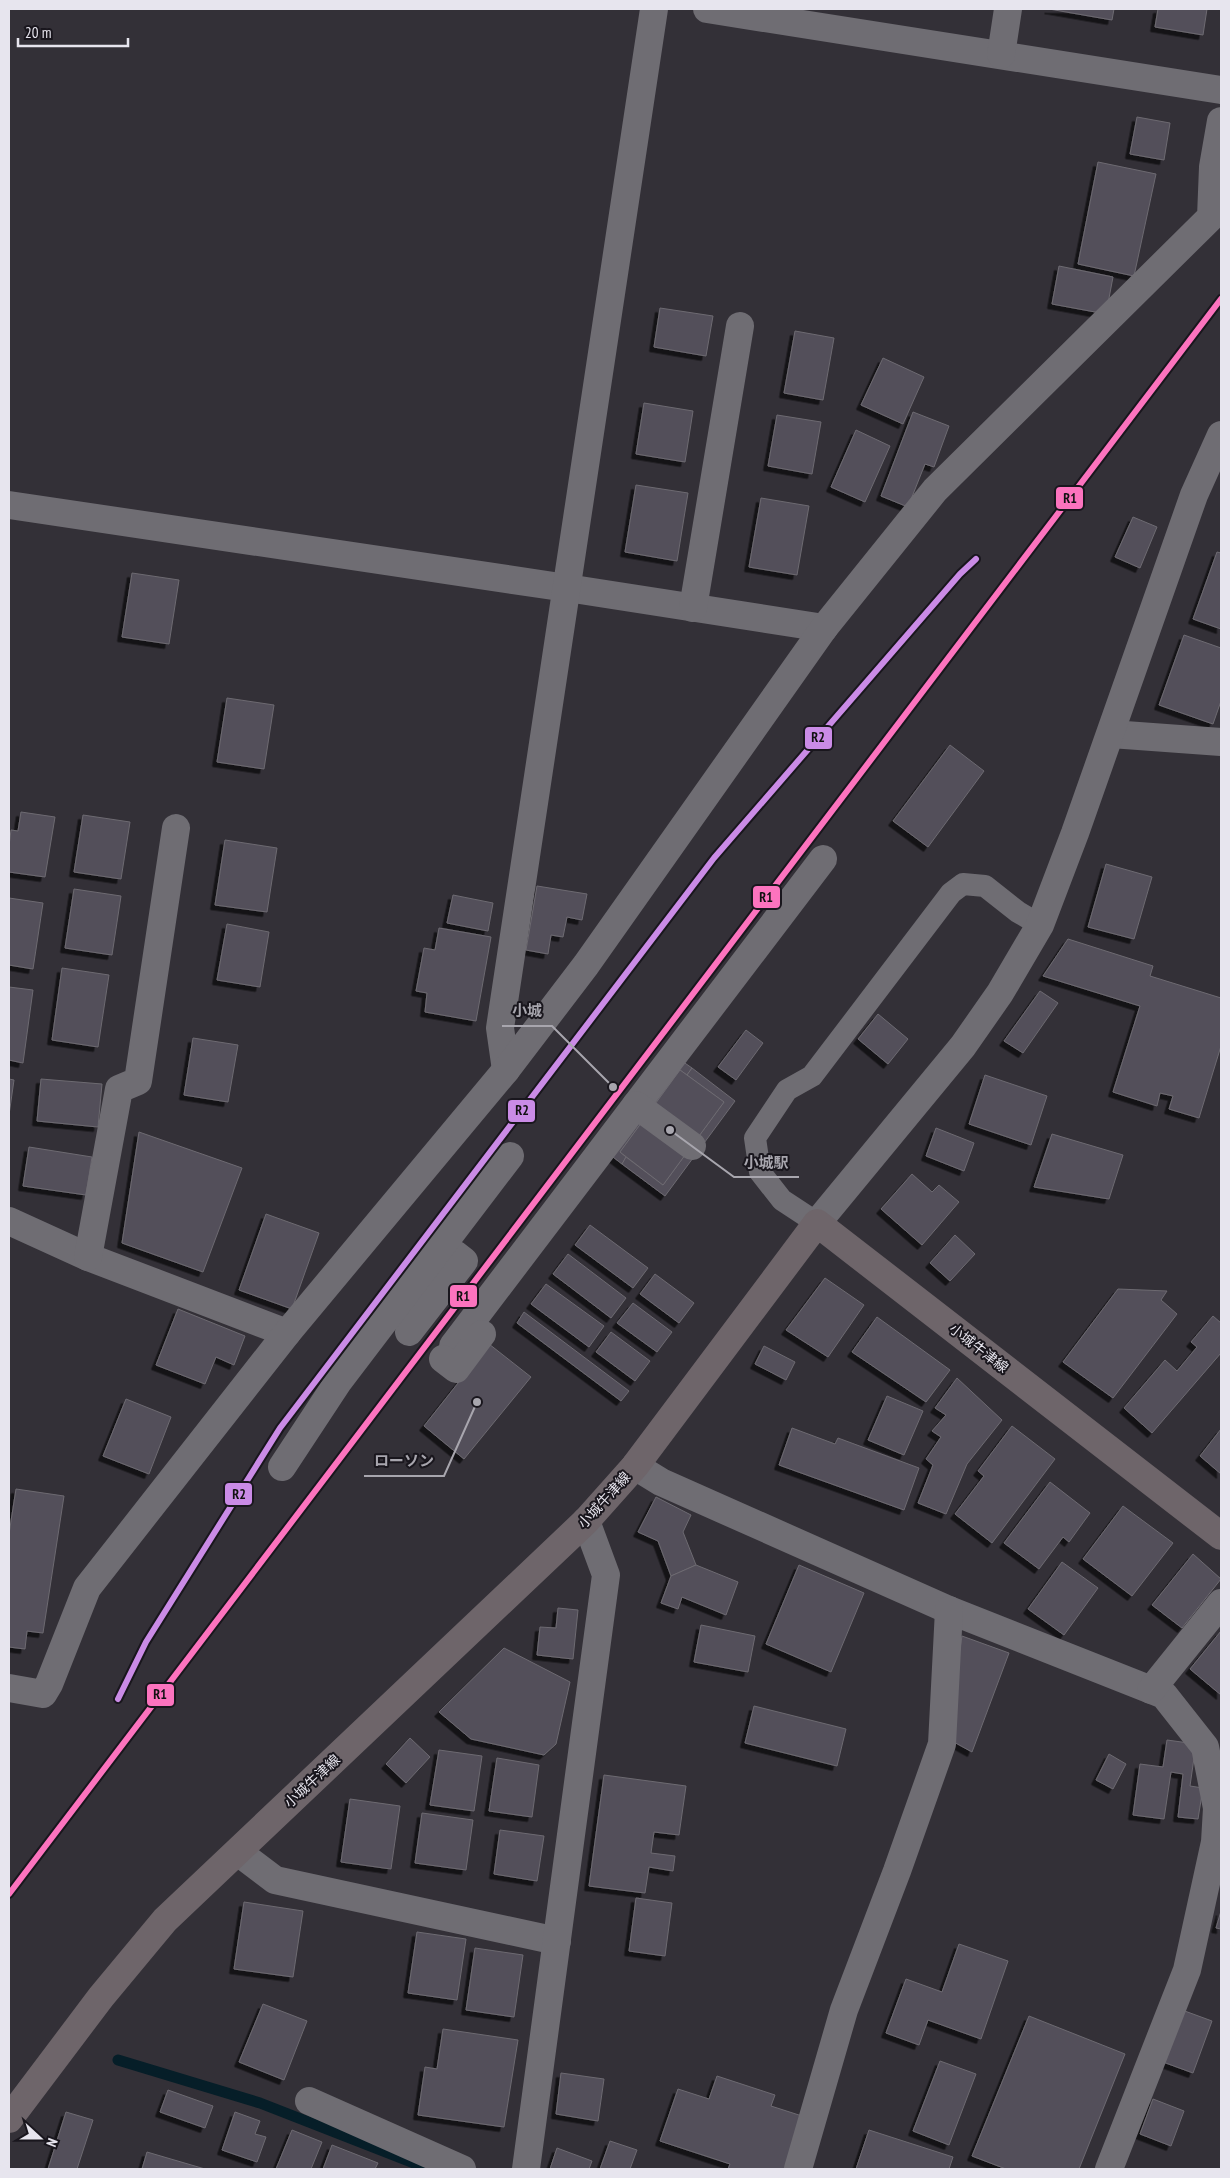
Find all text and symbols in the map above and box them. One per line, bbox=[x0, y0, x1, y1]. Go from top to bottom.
scale bar bbox=[18, 15, 128, 47]
text: 20 m bbox=[25, 23, 51, 42]
line badge: R1 bbox=[1055, 486, 1084, 510]
text: R1 bbox=[1063, 489, 1077, 507]
line badge: R2 bbox=[804, 726, 833, 750]
text: R2 bbox=[811, 728, 825, 746]
line badge: R1 bbox=[752, 885, 781, 909]
text: R1 bbox=[759, 888, 773, 906]
callout: 小城 bbox=[502, 996, 552, 1026]
text: 小城 bbox=[512, 1001, 542, 1020]
line badge: R2 bbox=[507, 1099, 536, 1123]
text: R2 bbox=[515, 1101, 529, 1119]
callout: 小城駅 bbox=[734, 1147, 799, 1177]
text: 小城駅 bbox=[743, 1153, 789, 1172]
line badge: R1 bbox=[449, 1284, 478, 1308]
text: R1 bbox=[456, 1287, 470, 1305]
street label: 小城牛津線 bbox=[946, 1319, 1012, 1377]
callout: ローソン bbox=[364, 1446, 444, 1476]
text: ローソン bbox=[374, 1451, 434, 1470]
street label: 小城牛津線 bbox=[574, 1468, 634, 1532]
line badge: R2 bbox=[224, 1482, 253, 1506]
text: R2 bbox=[232, 1485, 246, 1503]
line badge: R1 bbox=[146, 1683, 175, 1707]
text: R1 bbox=[153, 1685, 167, 1703]
street label: 小城牛津線 bbox=[280, 1751, 344, 1811]
north arrow bbox=[15, 2113, 65, 2163]
text: N bbox=[42, 2136, 62, 2149]

